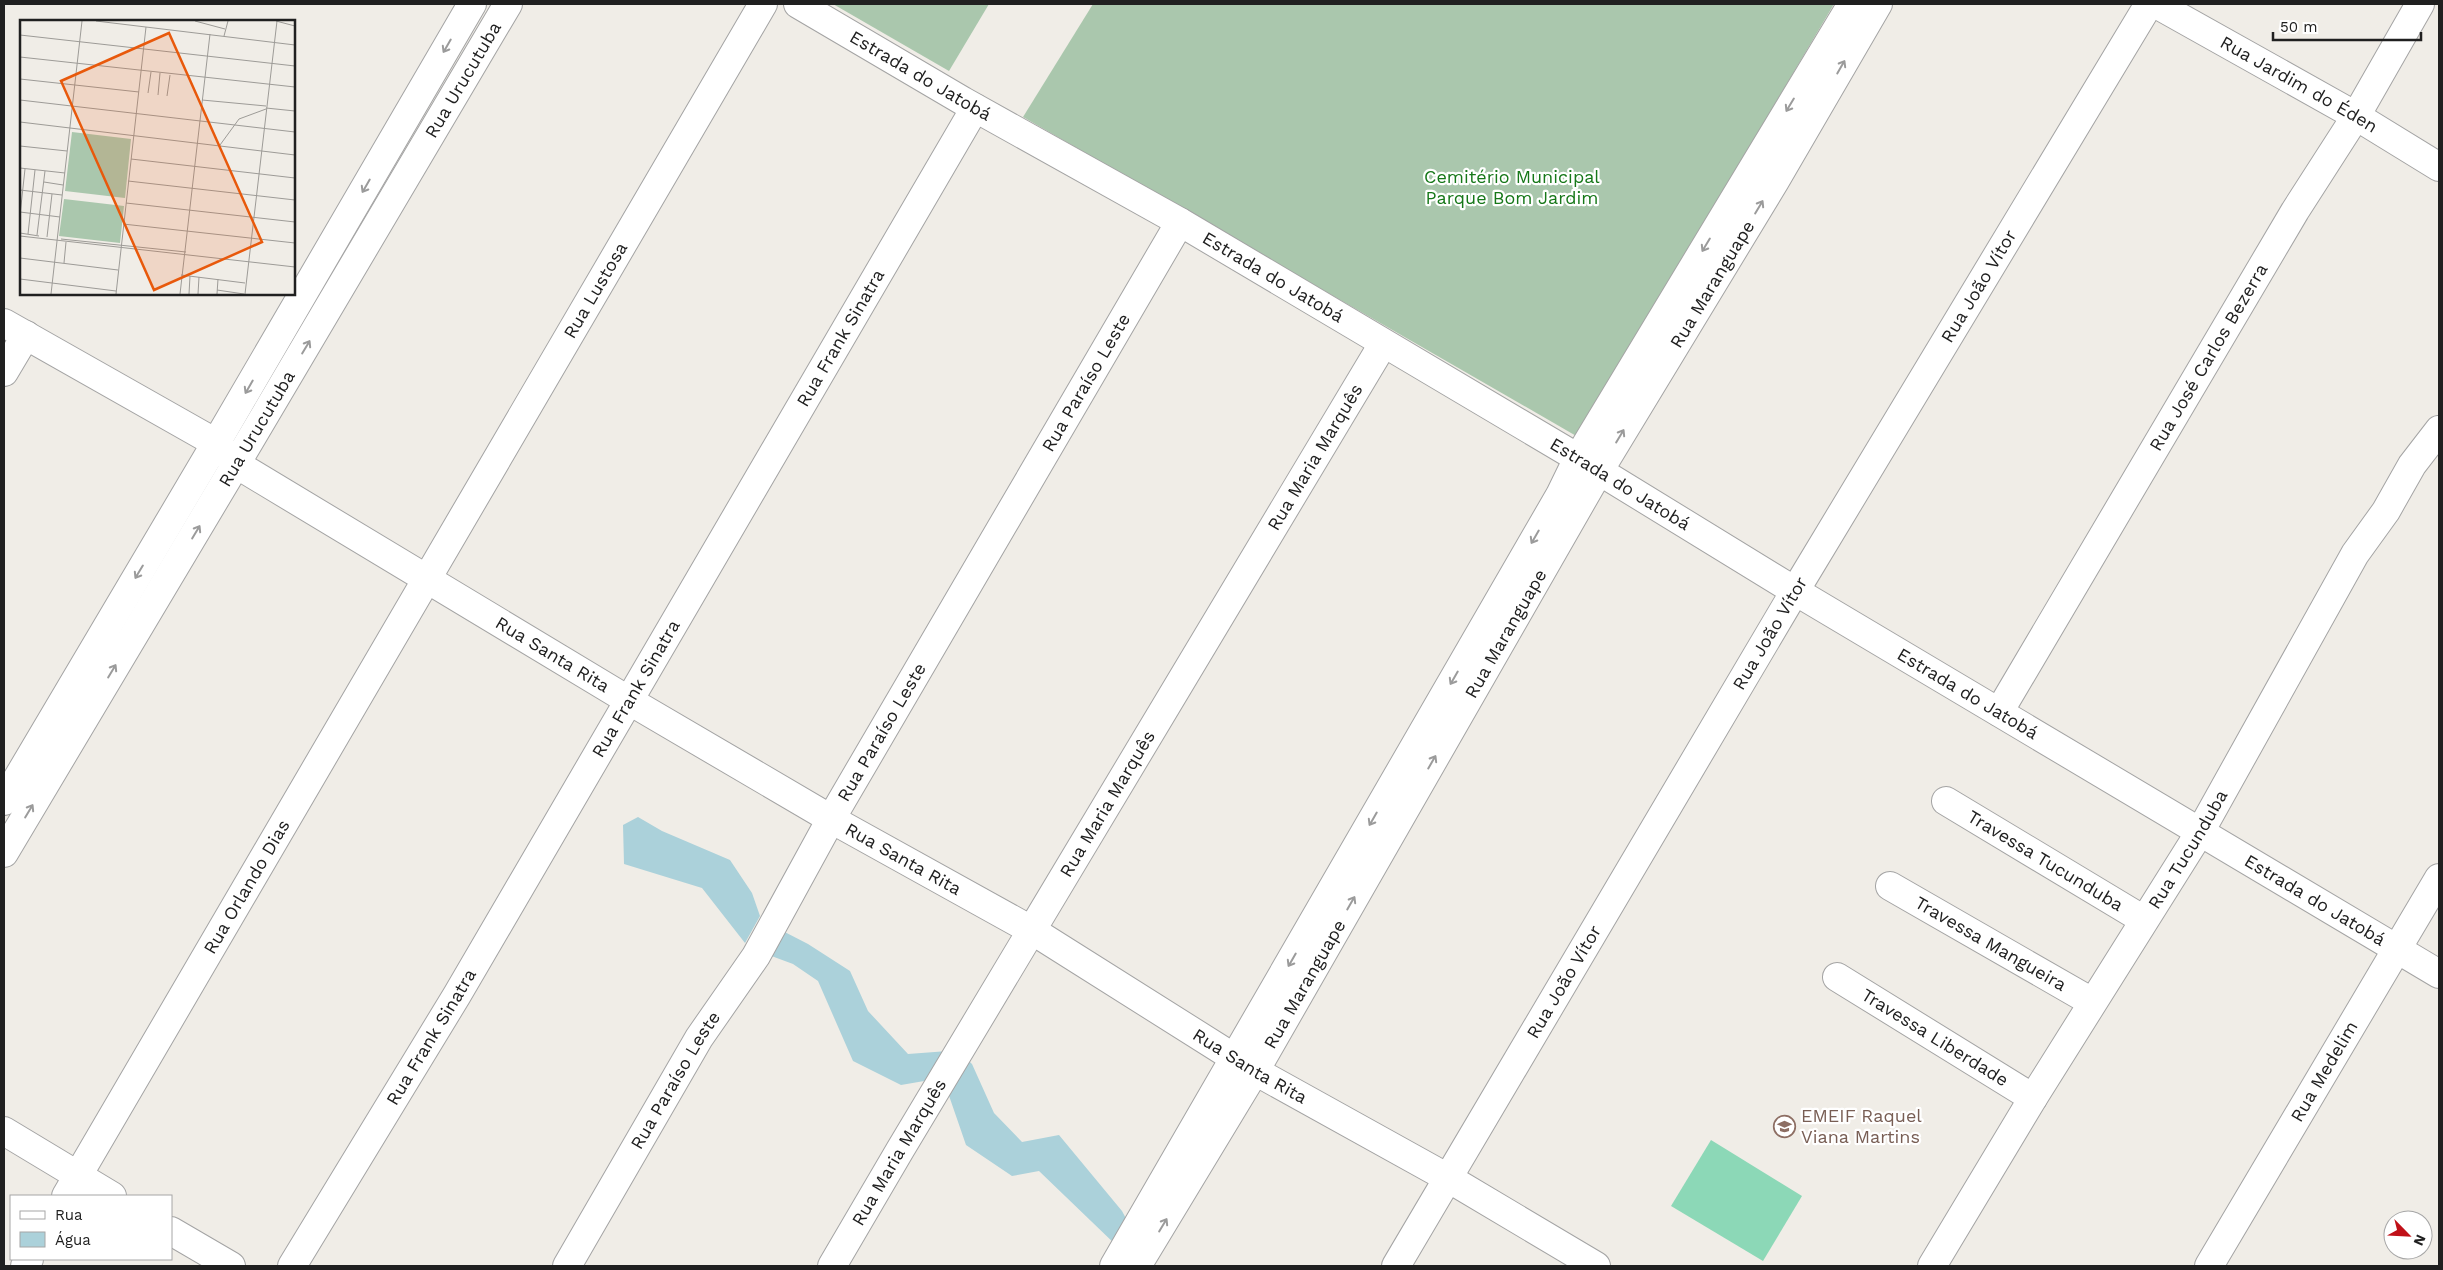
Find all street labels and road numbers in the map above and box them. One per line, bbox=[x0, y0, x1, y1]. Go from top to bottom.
street label: Rua Urucutuba bbox=[420, 18, 505, 142]
street label: Estrada do Jatobá bbox=[846, 26, 995, 125]
street label: Rua Jardim do Éden bbox=[2217, 31, 2382, 137]
street label: Rua Maranguape bbox=[1665, 216, 1759, 352]
street label: Rua João Vítor bbox=[1936, 226, 2020, 346]
street label: Estrada do Jatobá bbox=[1199, 227, 1348, 327]
street label: Rua Lustosa bbox=[559, 238, 631, 342]
street label: Rua José Carlos Bezerra bbox=[2145, 260, 2272, 454]
street label: Rua Frank Sinatra bbox=[792, 265, 888, 410]
street label: Rua Paraíso Leste bbox=[1037, 309, 1134, 455]
street label: Rua Urucutuba bbox=[214, 367, 299, 490]
street label: Rua Maria Marquês bbox=[1263, 380, 1367, 534]
street label: Estrada do Jatobá bbox=[1546, 433, 1694, 534]
street label: Rua Maranguape bbox=[1460, 565, 1551, 702]
street label: Rua João Vítor bbox=[1728, 573, 1811, 693]
street label: Rua Santa Rita bbox=[492, 612, 614, 696]
street label: Rua Frank Sinatra bbox=[587, 616, 684, 761]
street label: Estrada do Jatobá bbox=[1894, 643, 2042, 743]
street label: Rua Paraíso Leste bbox=[833, 659, 930, 805]
street label: Rua Maria Marquês bbox=[1055, 726, 1159, 881]
street label: Rua Tucunduba bbox=[2143, 786, 2231, 913]
street label: Travessa Tucunduba bbox=[1964, 806, 2127, 915]
street label: Rua Orlando Dias bbox=[199, 816, 294, 958]
street label: Rua Santa Rita bbox=[842, 818, 965, 899]
street label: Estrada do Jatobá bbox=[2241, 850, 2389, 950]
street label: Travessa Mangueira bbox=[1911, 892, 2070, 995]
street label: Rua Maranguape bbox=[1259, 916, 1350, 1052]
street label: Rua João Vítor bbox=[1522, 921, 1605, 1042]
street label: Rua Frank Sinatra bbox=[382, 965, 480, 1109]
street label: Travessa Liberdade bbox=[1858, 984, 2012, 1090]
street label: Rua Paraíso Leste bbox=[626, 1007, 724, 1153]
street label: Rua Medelim bbox=[2286, 1017, 2362, 1126]
street label: Rua Santa Rita bbox=[1189, 1024, 1311, 1108]
street label: Rua Maria Marquês bbox=[847, 1075, 950, 1229]

